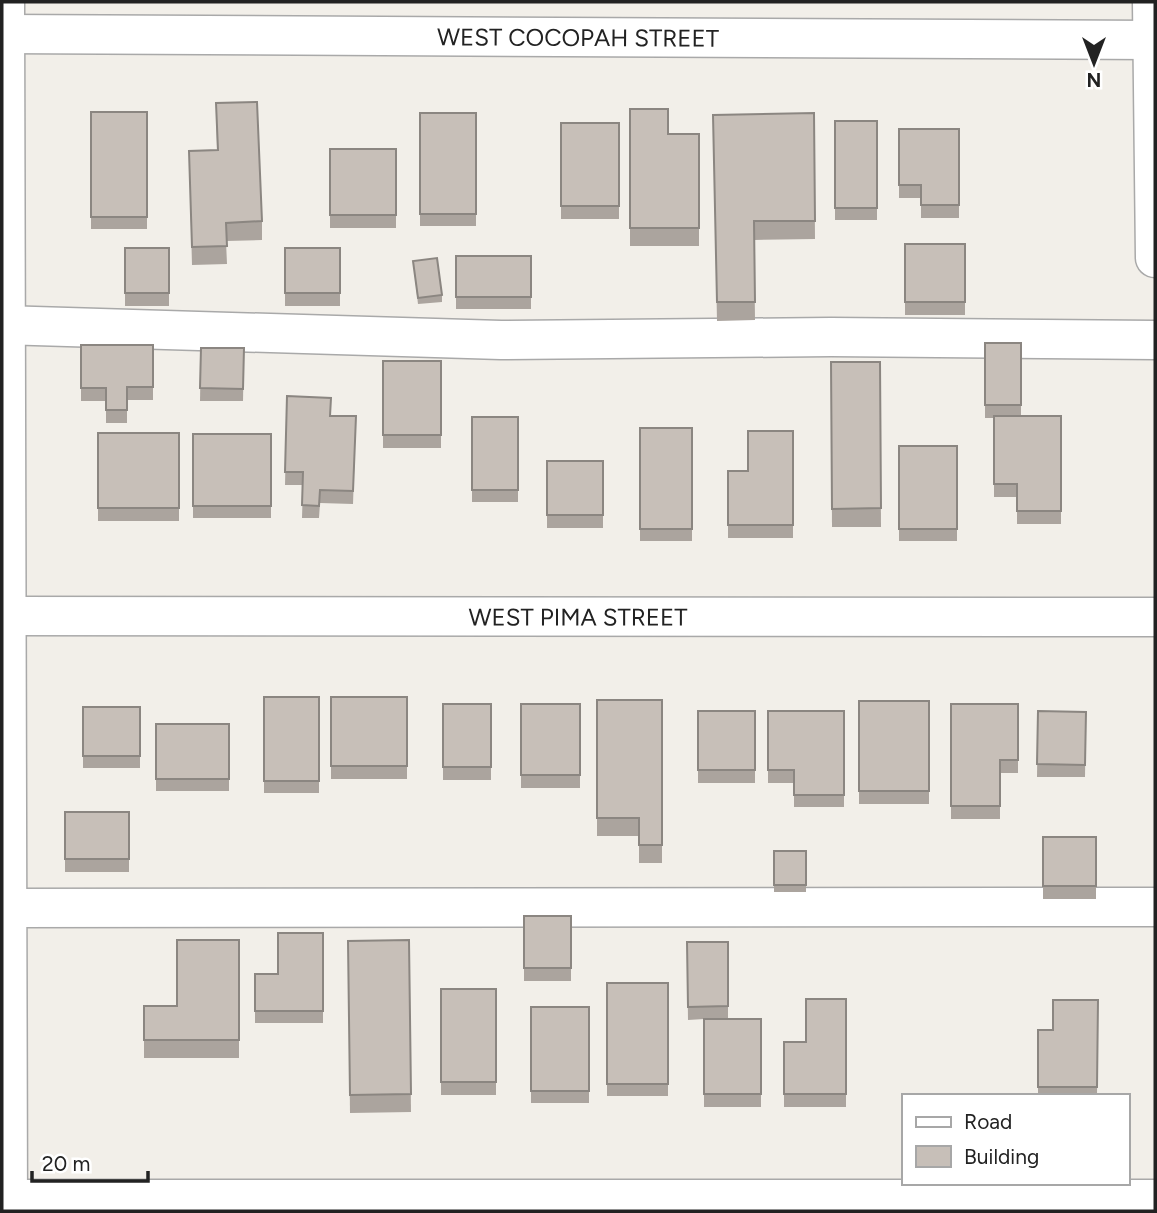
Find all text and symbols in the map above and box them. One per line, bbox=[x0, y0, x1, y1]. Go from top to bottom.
street label: WEST COCOPAH STREET bbox=[437, 22, 719, 52]
north arrow bbox=[1059, 28, 1129, 98]
text: N bbox=[1087, 68, 1101, 91]
street label: WEST PIMA STREET bbox=[469, 602, 687, 631]
legend bbox=[902, 1094, 1129, 1185]
text: Road bbox=[964, 1109, 1012, 1134]
scale bar bbox=[32, 1140, 147, 1184]
text: Building bbox=[964, 1144, 1039, 1169]
text: 20 m bbox=[42, 1151, 90, 1176]

